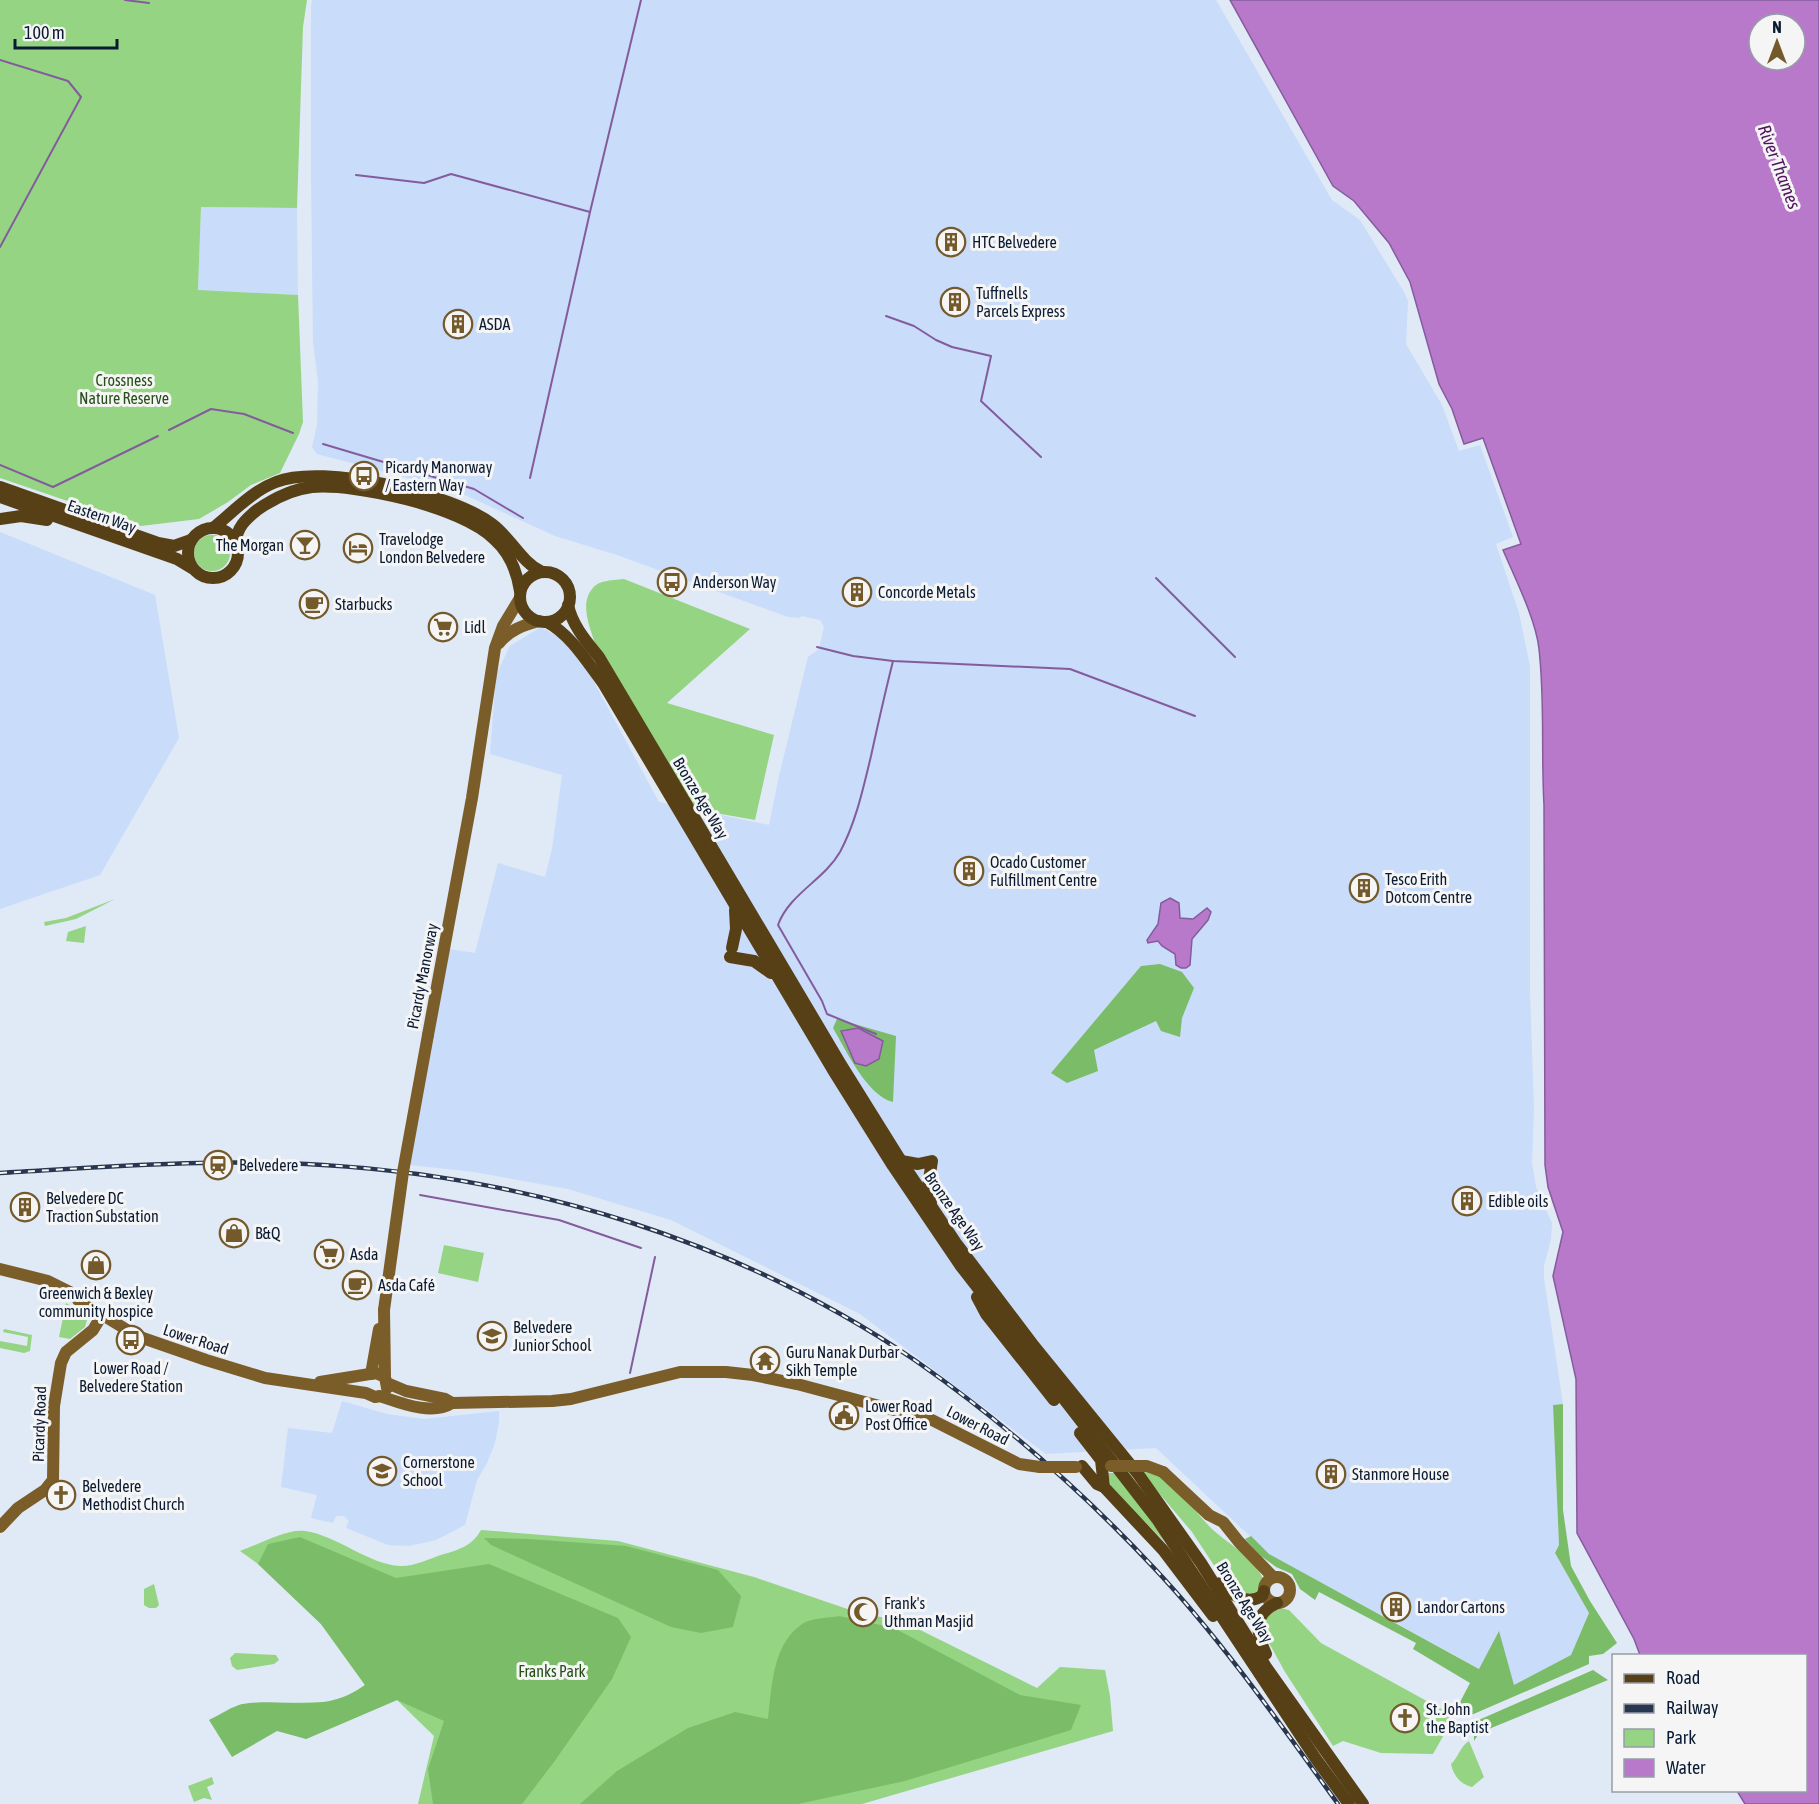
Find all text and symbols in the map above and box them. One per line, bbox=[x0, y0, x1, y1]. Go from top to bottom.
scale bar bbox=[15, 12, 117, 50]
north arrow bbox=[1747, 12, 1807, 72]
text: N bbox=[1772, 18, 1782, 36]
text: 100 m bbox=[24, 22, 65, 43]
water label: River Thames bbox=[1754, 122, 1805, 212]
building icon: HTC Belvedere bbox=[935, 226, 967, 258]
place label: HTC Belvedere bbox=[972, 233, 1057, 251]
place label: Tuffnells Parcels Express bbox=[976, 284, 1065, 321]
building icon: Tuffnells Parcels Express bbox=[939, 286, 971, 318]
building icon: ASDA bbox=[442, 308, 474, 340]
place label: ASDA bbox=[479, 315, 511, 333]
park label: Crossness Nature Reserve bbox=[79, 371, 169, 407]
place label: Picardy Manorway / Eastern Way bbox=[385, 458, 493, 495]
bus stop icon: Picardy Manorway / Eastern Way bbox=[348, 460, 380, 492]
street label: Eastern Way bbox=[65, 496, 139, 537]
bar icon: The Morgan bbox=[289, 529, 321, 561]
place label: Travelodge London Belvedere bbox=[379, 530, 485, 566]
hotel icon: Travelodge London Belvedere bbox=[342, 532, 374, 564]
place label: The Morgan bbox=[216, 536, 284, 555]
bus stop icon: Anderson Way bbox=[656, 566, 688, 598]
place label: Anderson Way bbox=[693, 573, 777, 592]
building icon: Concorde Metals bbox=[841, 576, 873, 608]
place label: Concorde Metals bbox=[878, 583, 976, 601]
cafe icon: Starbucks bbox=[298, 588, 330, 620]
place label: Starbucks bbox=[335, 595, 393, 613]
supermarket icon: Lidl bbox=[427, 611, 459, 643]
place label: Lidl bbox=[464, 618, 486, 636]
street label: Bronze Age Way bbox=[669, 754, 733, 843]
place label: Ocado Customer Fulfillment Centre bbox=[990, 853, 1097, 889]
building icon: Ocado Customer Fulfillment Centre bbox=[953, 855, 985, 887]
place label: Tesco Erith Dotcom Centre bbox=[1385, 870, 1472, 906]
building icon: Tesco Erith Dotcom Centre bbox=[1348, 872, 1380, 904]
street label: Picardy Manorway bbox=[403, 921, 442, 1031]
station icon: Belvedere bbox=[202, 1149, 234, 1181]
place label: Belvedere bbox=[239, 1156, 298, 1174]
street label: Bronze Age Way bbox=[921, 1168, 989, 1255]
building icon: Edible oils bbox=[1451, 1185, 1483, 1217]
place label: Belvedere DC Traction Substation bbox=[46, 1189, 159, 1225]
building icon: Belvedere DC Traction Substation bbox=[9, 1191, 41, 1223]
place label: Edible oils bbox=[1488, 1192, 1549, 1210]
shop icon: B&Q bbox=[218, 1217, 250, 1249]
place label: B&Q bbox=[255, 1224, 281, 1242]
supermarket icon: Asda bbox=[313, 1238, 345, 1270]
place label: Asda bbox=[350, 1245, 379, 1263]
shop icon: Greenwich & Bexley community hospice bbox=[80, 1249, 112, 1281]
cafe icon: Asda Café bbox=[341, 1269, 373, 1301]
place label: Asda Café bbox=[378, 1276, 435, 1294]
place label: Greenwich & Bexley community hospice bbox=[39, 1284, 153, 1321]
place label: Belvedere Junior School bbox=[513, 1318, 592, 1354]
street label: Lower Road bbox=[161, 1320, 231, 1358]
school or university icon: Belvedere Junior School bbox=[476, 1320, 508, 1352]
bus stop icon: Lower Road / Belvedere Station bbox=[115, 1324, 147, 1356]
place label: Guru Nanak Durbar Sikh Temple bbox=[786, 1343, 900, 1380]
temple icon: Guru Nanak Durbar Sikh Temple bbox=[749, 1345, 781, 1377]
place label: Lower Road / Belvedere Station bbox=[79, 1359, 183, 1395]
street label: Picardy Road bbox=[29, 1386, 50, 1462]
place label: Lower Road Post Office bbox=[865, 1397, 933, 1433]
public building icon: Lower Road Post Office bbox=[828, 1399, 860, 1431]
street label: Lower Road bbox=[944, 1402, 1012, 1448]
place label: Cornerstone School bbox=[403, 1453, 475, 1489]
school or university icon: Cornerstone School bbox=[366, 1455, 398, 1487]
building icon: Stanmore House bbox=[1315, 1458, 1347, 1490]
place label: Stanmore House bbox=[1352, 1465, 1449, 1483]
place label: Belvedere Methodist Church bbox=[82, 1477, 185, 1513]
church icon: Belvedere Methodist Church bbox=[45, 1479, 77, 1511]
street label: Bronze Age Way bbox=[1212, 1558, 1277, 1647]
building icon: Landor Cartons bbox=[1380, 1591, 1412, 1623]
place label: Frank's Uthman Masjid bbox=[884, 1594, 973, 1631]
mosque icon: Frank's Uthman Masjid bbox=[847, 1596, 879, 1628]
place label: Landor Cartons bbox=[1417, 1598, 1505, 1616]
legend bbox=[1612, 1654, 1807, 1792]
park label: Franks Park bbox=[518, 1662, 586, 1680]
text: Road bbox=[1666, 1667, 1700, 1688]
text: Railway bbox=[1666, 1697, 1718, 1718]
place label: St. John the Baptist bbox=[1426, 1700, 1489, 1737]
church icon: St. John the Baptist bbox=[1389, 1702, 1421, 1734]
text: Park bbox=[1666, 1727, 1696, 1748]
text: Water bbox=[1666, 1757, 1706, 1778]

